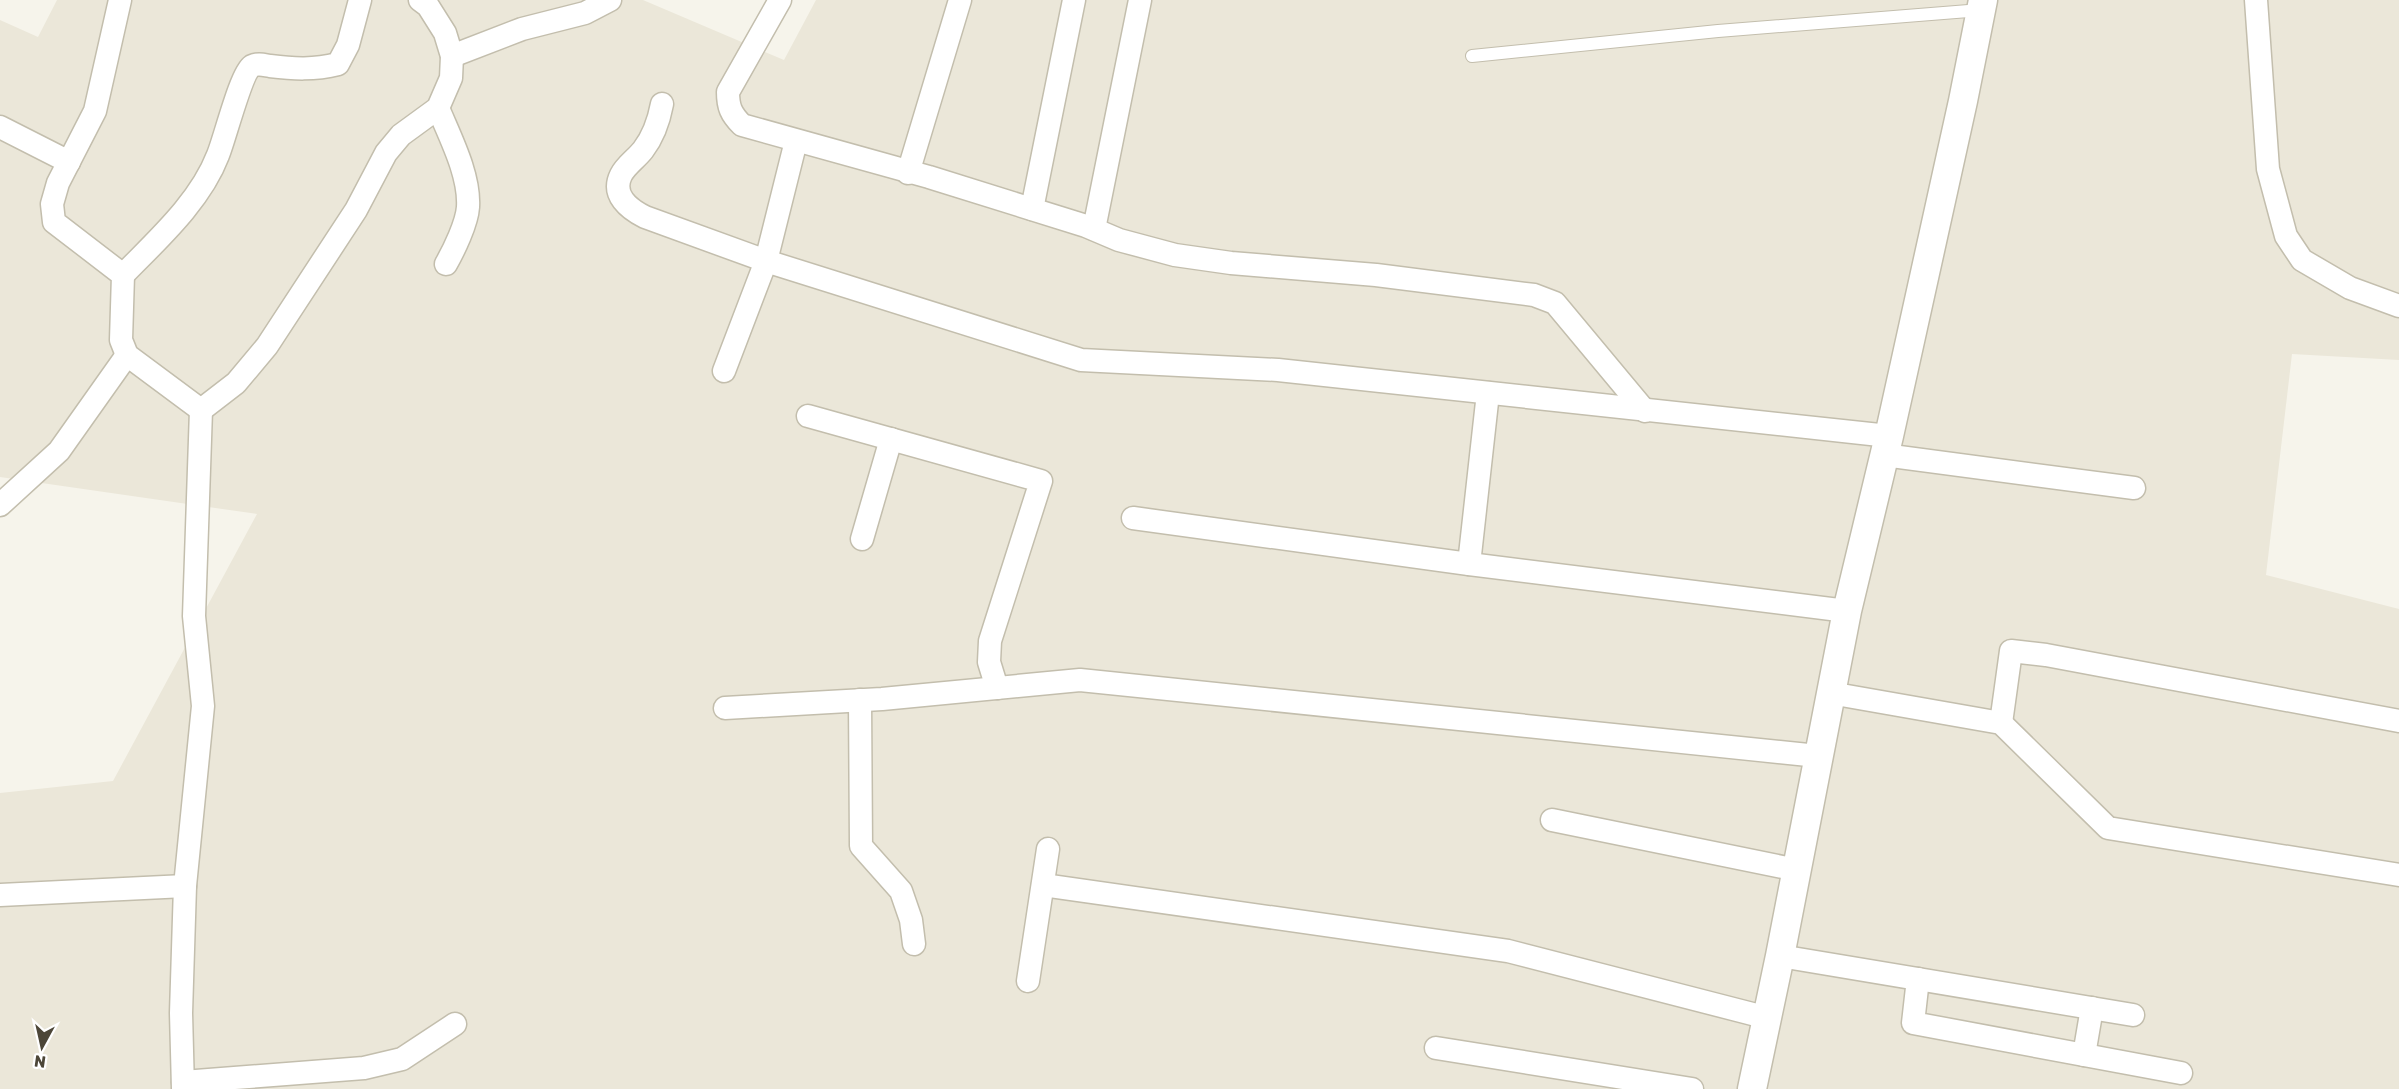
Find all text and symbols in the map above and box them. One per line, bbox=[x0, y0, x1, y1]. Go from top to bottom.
north arrow bbox=[12, 1017, 72, 1077]
text: N bbox=[33, 1051, 47, 1072]

